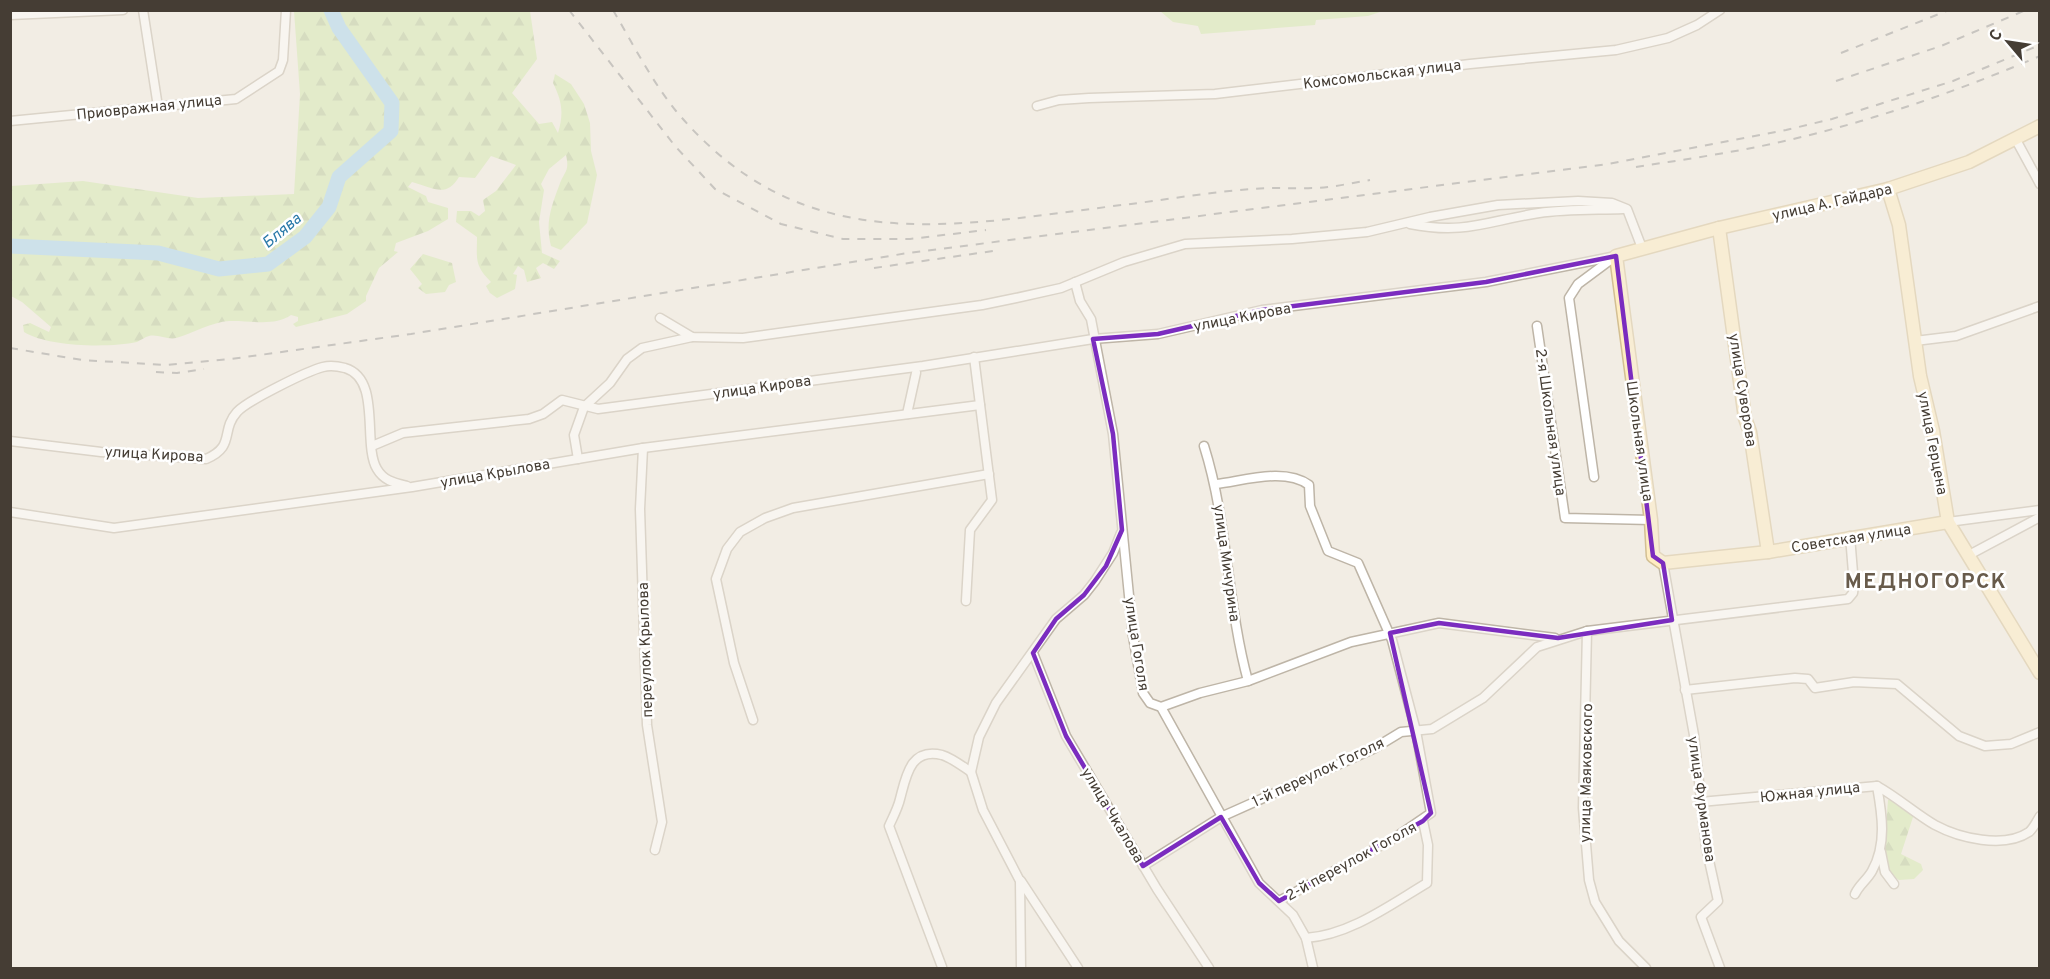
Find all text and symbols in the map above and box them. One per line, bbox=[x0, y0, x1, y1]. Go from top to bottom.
north arrow bbox=[1978, 12, 2038, 72]
text: С bbox=[1985, 26, 2008, 45]
street label: Комсомольская улица bbox=[1302, 56, 1462, 95]
street label: Приовражная улица bbox=[76, 91, 223, 126]
street label: улица А. Гайдара bbox=[1771, 180, 1894, 226]
water label: Блява bbox=[259, 209, 307, 254]
street label: улица Кирова bbox=[1192, 300, 1293, 337]
street label: улица Суворова bbox=[1723, 332, 1760, 448]
street label: 2-я Школьная улица bbox=[1530, 347, 1569, 497]
street label: улица Кирова bbox=[712, 372, 812, 405]
street label: Школьная улица bbox=[1621, 380, 1656, 503]
street label: улица Герцена bbox=[1912, 390, 1951, 497]
street label: улица Кирова bbox=[104, 443, 204, 468]
street label: улица Крылова bbox=[439, 455, 552, 493]
street label: улица Мичурина bbox=[1208, 503, 1243, 623]
street label: Советская улица bbox=[1790, 521, 1912, 558]
district label: МЕДНОГОРСК bbox=[1845, 569, 2007, 596]
street label: переулок Крылова bbox=[635, 582, 658, 718]
street label: улица Гоголя bbox=[1119, 596, 1152, 692]
street label: улица Маяковского bbox=[1577, 703, 1598, 843]
street label: 1-й переулок Гоголя bbox=[1249, 734, 1388, 812]
street label: улица Фурманова bbox=[1682, 735, 1719, 863]
street label: улица Чкалова bbox=[1076, 765, 1148, 867]
street label: Южная улица bbox=[1759, 779, 1861, 808]
street label: 2-й переулок Гоголя bbox=[1283, 818, 1420, 906]

